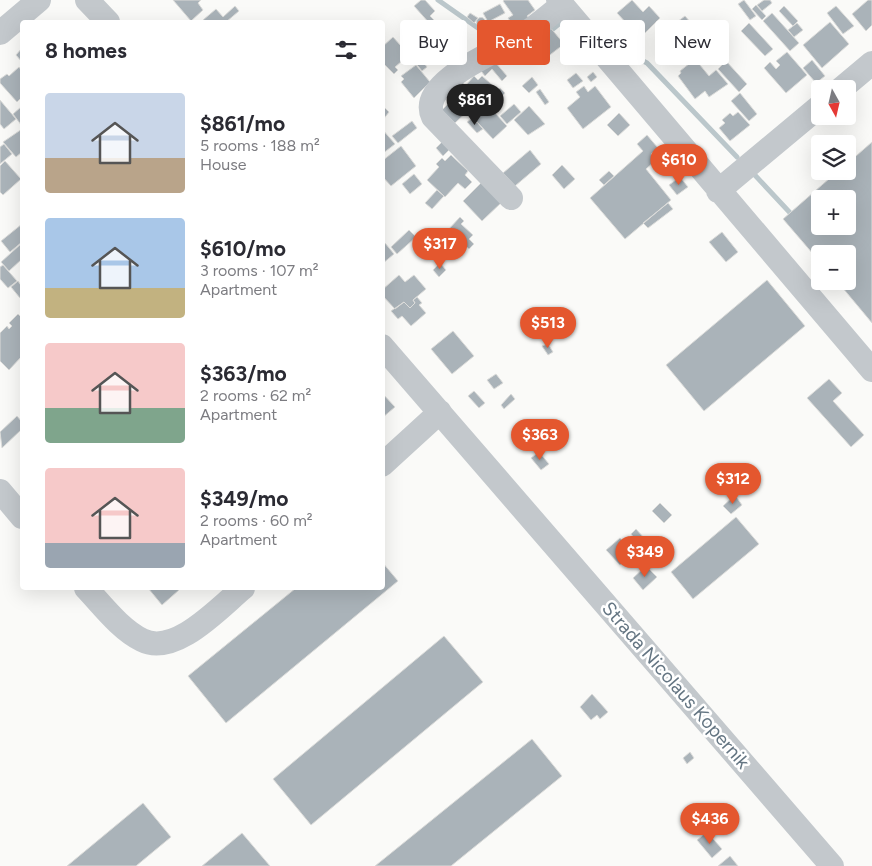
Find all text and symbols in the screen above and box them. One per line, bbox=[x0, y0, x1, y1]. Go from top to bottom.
chip: Buy bbox=[400, 20, 467, 65]
chip: Rent bbox=[477, 20, 550, 65]
chip: Filters bbox=[560, 20, 645, 65]
chip: New bbox=[655, 20, 729, 65]
icon: filters bbox=[332, 36, 360, 64]
text: 8 homes bbox=[45, 38, 127, 63]
north arrow bbox=[811, 80, 856, 125]
map controls bbox=[811, 80, 856, 290]
pin: $861 bbox=[445, 84, 505, 126]
text: $861 bbox=[458, 90, 492, 109]
text: $861/mo bbox=[200, 111, 285, 136]
icon: home bbox=[85, 113, 145, 173]
button: layers bbox=[811, 135, 856, 180]
text: 5 rooms · 188 m² bbox=[200, 136, 320, 155]
pin: $610 bbox=[649, 144, 709, 186]
text: $610 bbox=[661, 150, 697, 169]
text: House bbox=[200, 155, 246, 174]
button: + bbox=[811, 190, 856, 235]
pin: $317 bbox=[410, 228, 470, 270]
text: $317 bbox=[423, 234, 457, 253]
text: $610/mo bbox=[200, 236, 286, 261]
icon: home bbox=[85, 238, 145, 298]
button: − bbox=[811, 245, 856, 290]
text: 3 rooms · 107 m² bbox=[200, 261, 318, 280]
text: Apartment bbox=[200, 280, 277, 299]
pin: $513 bbox=[518, 306, 578, 349]
text: $513 bbox=[531, 313, 565, 332]
text: $363/mo bbox=[200, 361, 287, 386]
icon: home bbox=[85, 363, 145, 423]
text: 2 rooms · 62 m² bbox=[200, 386, 311, 405]
text: Apartment bbox=[200, 405, 277, 424]
pin: $363 bbox=[510, 418, 570, 461]
text: $363 bbox=[522, 425, 558, 444]
pin: $312 bbox=[703, 462, 763, 505]
text: $312 bbox=[716, 469, 750, 488]
text: $349/mo bbox=[200, 486, 288, 511]
icon: home bbox=[85, 488, 145, 548]
text: 2 rooms · 60 m² bbox=[200, 511, 313, 530]
text: Apartment bbox=[200, 530, 277, 549]
pin: $349 bbox=[615, 536, 675, 578]
text: $349 bbox=[626, 542, 664, 561]
street label: Strada Nicolaus Kopernik bbox=[597, 597, 755, 774]
pin: $436 bbox=[680, 802, 740, 845]
text: $436 bbox=[691, 809, 729, 828]

